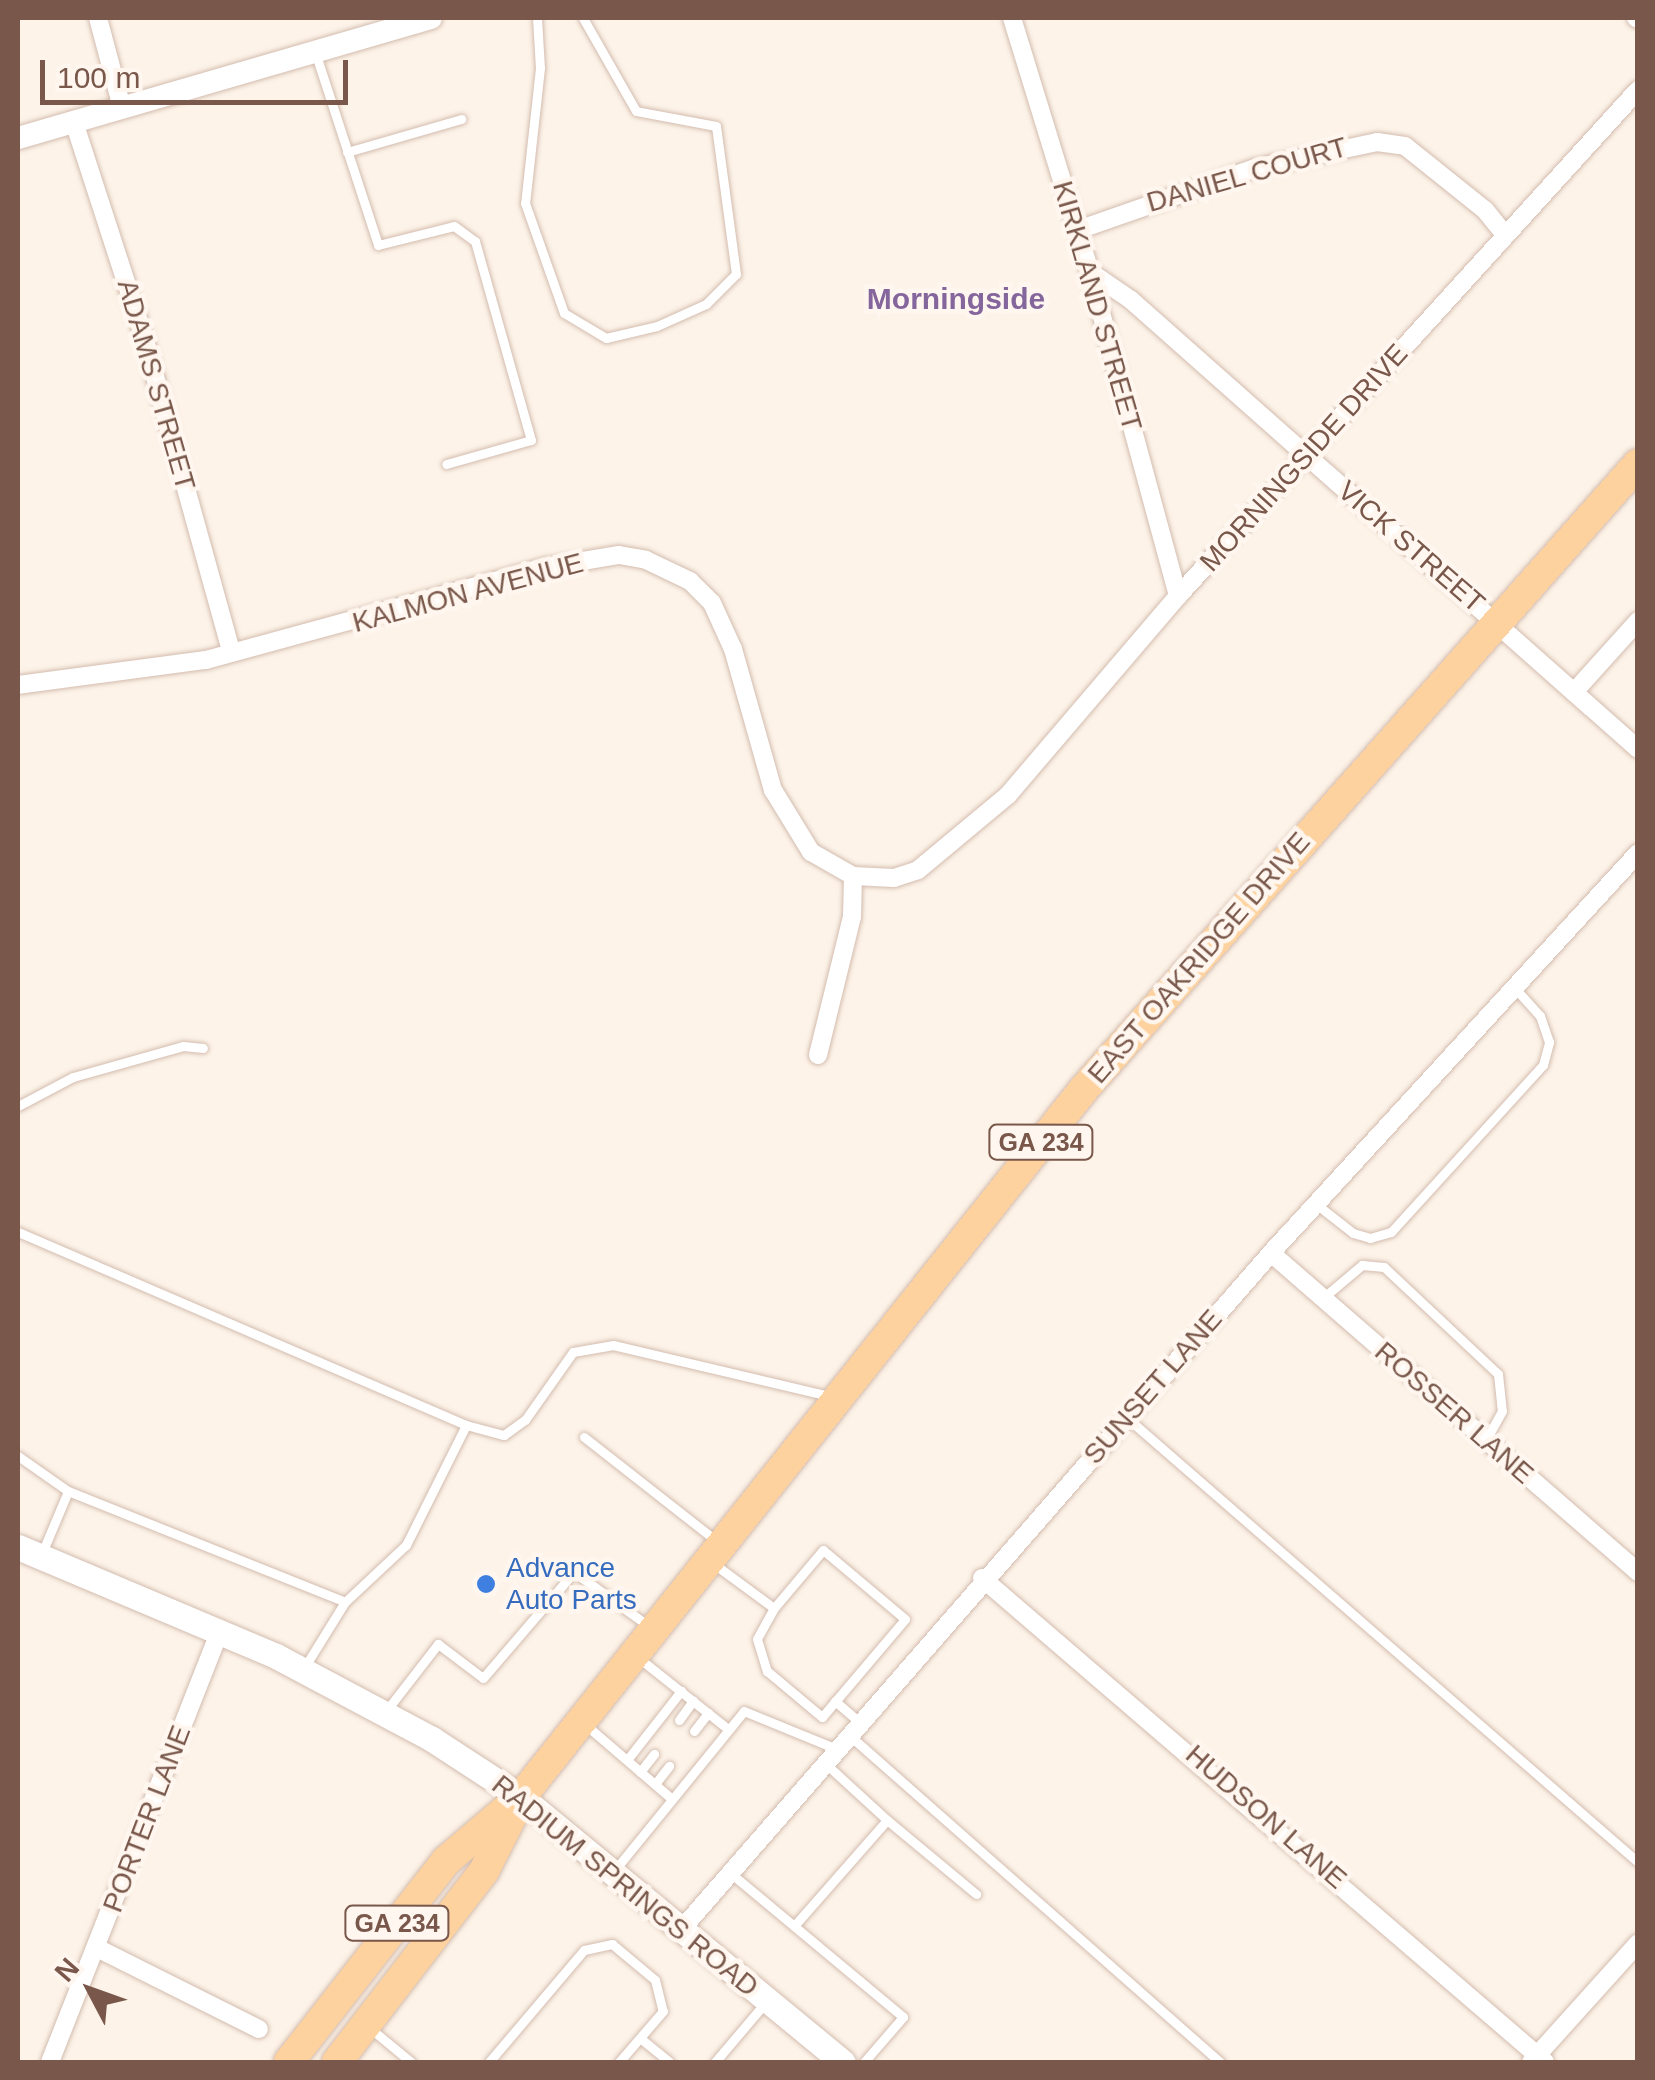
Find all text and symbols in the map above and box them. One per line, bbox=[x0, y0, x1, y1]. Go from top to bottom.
scale bar bbox=[45, 40, 352, 102]
text: 100 m bbox=[57, 61, 140, 94]
street label: DANIEL COURT bbox=[1142, 130, 1352, 220]
street label: KIRKLAND STREET bbox=[1045, 177, 1149, 435]
street label: ADAMS STREET bbox=[110, 276, 202, 494]
district label: Morningside bbox=[867, 281, 1045, 317]
street label: MORNINGSIDE DRIVE bbox=[1193, 338, 1415, 578]
street label: VICK STREET bbox=[1331, 474, 1491, 620]
street label: KALMON AVENUE bbox=[348, 546, 588, 640]
street label: EAST OAKRIDGE DRIVE bbox=[1081, 825, 1317, 1091]
road number: GA 234 bbox=[986, 1122, 1096, 1162]
street label: SUNSET LANE bbox=[1077, 1303, 1229, 1471]
street label: ROSSER LANE bbox=[1368, 1335, 1540, 1491]
place label: Advance Auto Parts bbox=[506, 1551, 637, 1617]
marker: Advance Auto Parts bbox=[475, 1573, 497, 1595]
street label: PORTER LANE bbox=[96, 1721, 198, 1917]
street label: HUDSON LANE bbox=[1179, 1738, 1353, 1896]
street label: RADIUM SPRINGS ROAD bbox=[485, 1768, 765, 2004]
road number: GA 234 bbox=[342, 1903, 452, 1943]
north arrow bbox=[40, 1940, 140, 2040]
text: N bbox=[49, 1952, 85, 1988]

